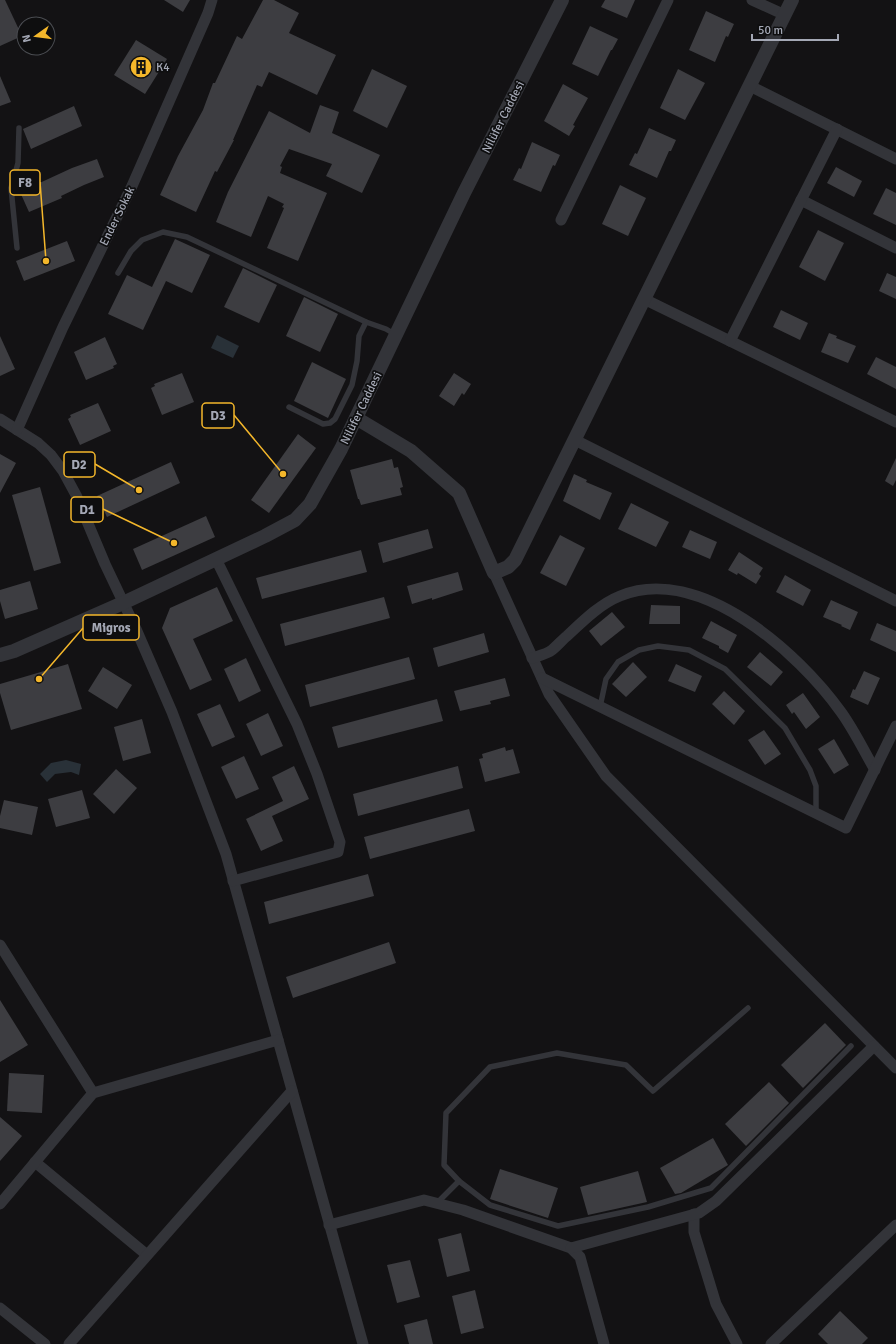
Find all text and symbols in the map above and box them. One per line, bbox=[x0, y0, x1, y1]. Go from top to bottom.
north arrow bbox=[16, 16, 56, 56]
scale bar bbox=[752, 16, 838, 42]
text: 50 m bbox=[758, 23, 783, 38]
text: N bbox=[20, 33, 34, 44]
building icon: K4 bbox=[128, 54, 154, 80]
place label: K4 bbox=[156, 60, 170, 75]
street label: Nilüfer Caddesi bbox=[479, 79, 528, 156]
callout: F8 bbox=[10, 170, 40, 195]
text: F8 bbox=[18, 175, 32, 191]
street label: Ender Sokak bbox=[97, 184, 138, 248]
street label: Nilüfer Caddesi bbox=[337, 370, 385, 447]
callout: D3 bbox=[202, 403, 234, 428]
text: D3 bbox=[210, 408, 226, 424]
callout: D2 bbox=[64, 452, 95, 477]
text: D2 bbox=[71, 457, 87, 473]
callout: D1 bbox=[71, 497, 103, 522]
text: D1 bbox=[79, 502, 95, 518]
callout: Migros bbox=[83, 615, 139, 640]
text: Migros bbox=[91, 620, 131, 636]

